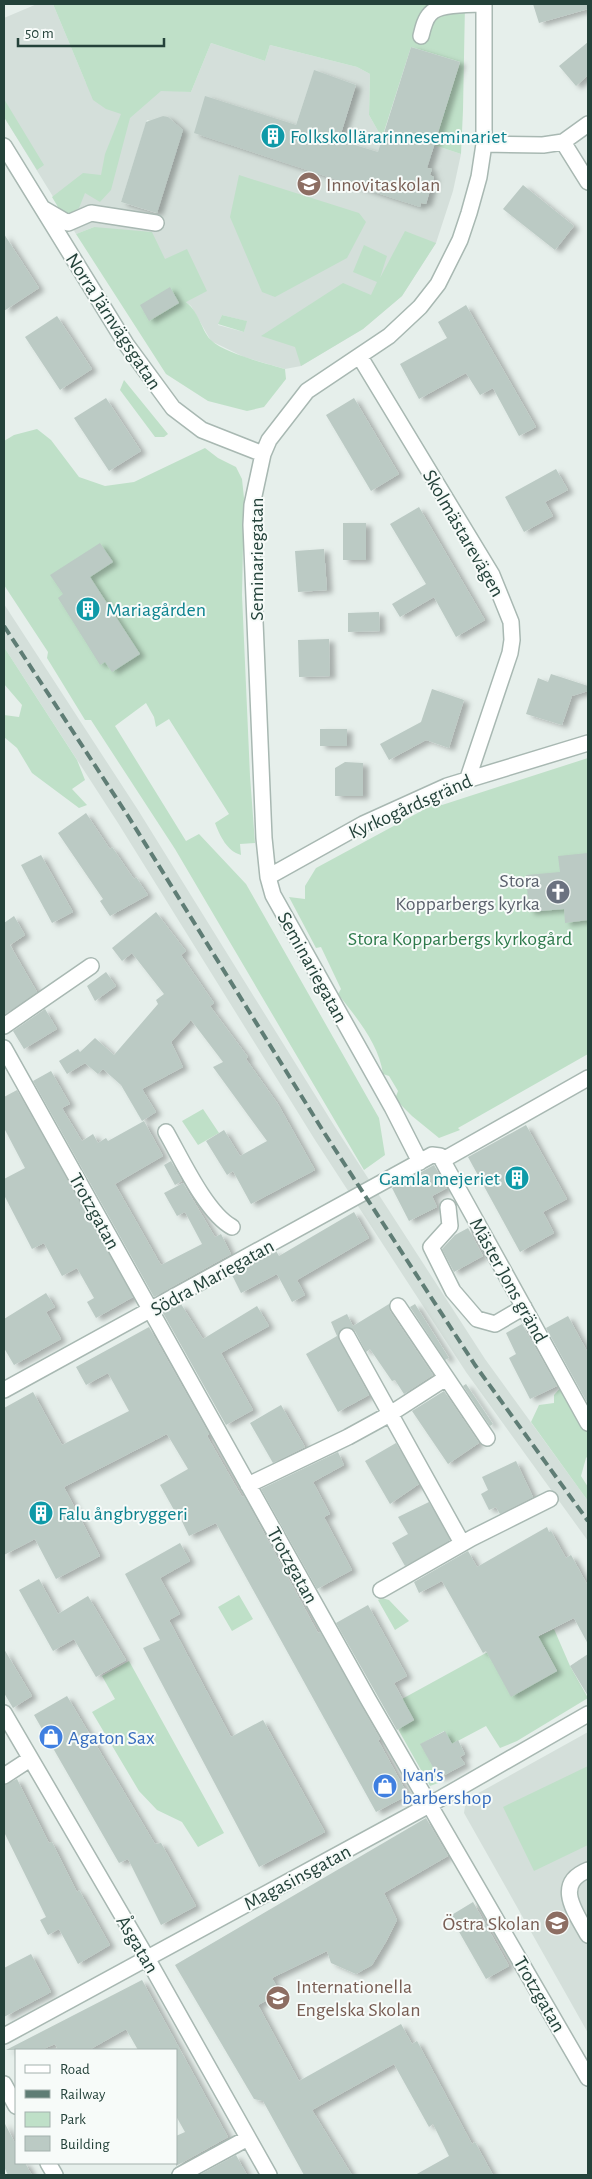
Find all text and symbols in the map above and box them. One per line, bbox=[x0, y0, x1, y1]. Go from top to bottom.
scale bar bbox=[18, 15, 164, 47]
text: 50 m bbox=[25, 26, 54, 41]
building icon: Folkskollärarinneseminariet bbox=[260, 123, 286, 149]
place label: Folkskollärarinneseminariet bbox=[290, 127, 507, 147]
school or university icon: Innovitaskolan bbox=[296, 171, 322, 197]
place label: Innovitaskolan bbox=[326, 175, 440, 195]
street label: Norra Järnvägsgatan bbox=[62, 250, 165, 393]
street label: Skolmästarevägen bbox=[419, 466, 508, 601]
street label: Seminariegatan bbox=[247, 497, 267, 621]
building icon: Mariagården bbox=[75, 596, 101, 622]
place label: Mariagården bbox=[106, 600, 206, 620]
street label: Kyrkogårdsgränd bbox=[346, 771, 475, 843]
place label: Stora Kopparbergs kyrka bbox=[395, 871, 540, 914]
church icon: Stora Kopparbergs kyrka bbox=[545, 879, 571, 905]
street label: Seminariegatan bbox=[274, 909, 351, 1026]
park label: Stora Kopparbergs kyrkogård bbox=[348, 929, 572, 949]
building icon: Gamla mejeriet bbox=[504, 1165, 530, 1191]
place label: Gamla mejeriet bbox=[379, 1169, 501, 1189]
street label: Trotzgatan bbox=[65, 1170, 123, 1253]
street label: Mäster Jons gränd bbox=[466, 1215, 551, 1346]
street label: Södra Mariegatan bbox=[148, 1236, 277, 1320]
building icon: Falu ångbryggeri bbox=[28, 1500, 54, 1526]
place label: Falu ångbryggeri bbox=[58, 1504, 188, 1524]
street label: Trotzgatan bbox=[263, 1524, 321, 1607]
shop icon: Agaton Sax bbox=[38, 1724, 64, 1750]
place label: Agaton Sax bbox=[68, 1728, 155, 1748]
place label: Ivan's barbershop bbox=[402, 1765, 492, 1808]
shop icon: Ivan's barbershop bbox=[372, 1773, 398, 1799]
street label: Magasinsgatan bbox=[241, 1841, 354, 1914]
school or university icon: Östra Skolan bbox=[544, 1910, 570, 1936]
street label: Åsgatan bbox=[112, 1912, 163, 1977]
place label: Östra Skolan bbox=[443, 1914, 540, 1934]
street label: Trotzgatan bbox=[510, 1953, 569, 2036]
place label: Internationella Engelska Skolan bbox=[296, 1977, 420, 2020]
school or university icon: Internationella Engelska Skolan bbox=[265, 1985, 291, 2011]
legend bbox=[15, 2049, 178, 2164]
text: Road bbox=[60, 2062, 90, 2077]
text: Railway bbox=[60, 2087, 106, 2102]
text: Park bbox=[60, 2112, 86, 2127]
text: Building bbox=[60, 2137, 110, 2152]

